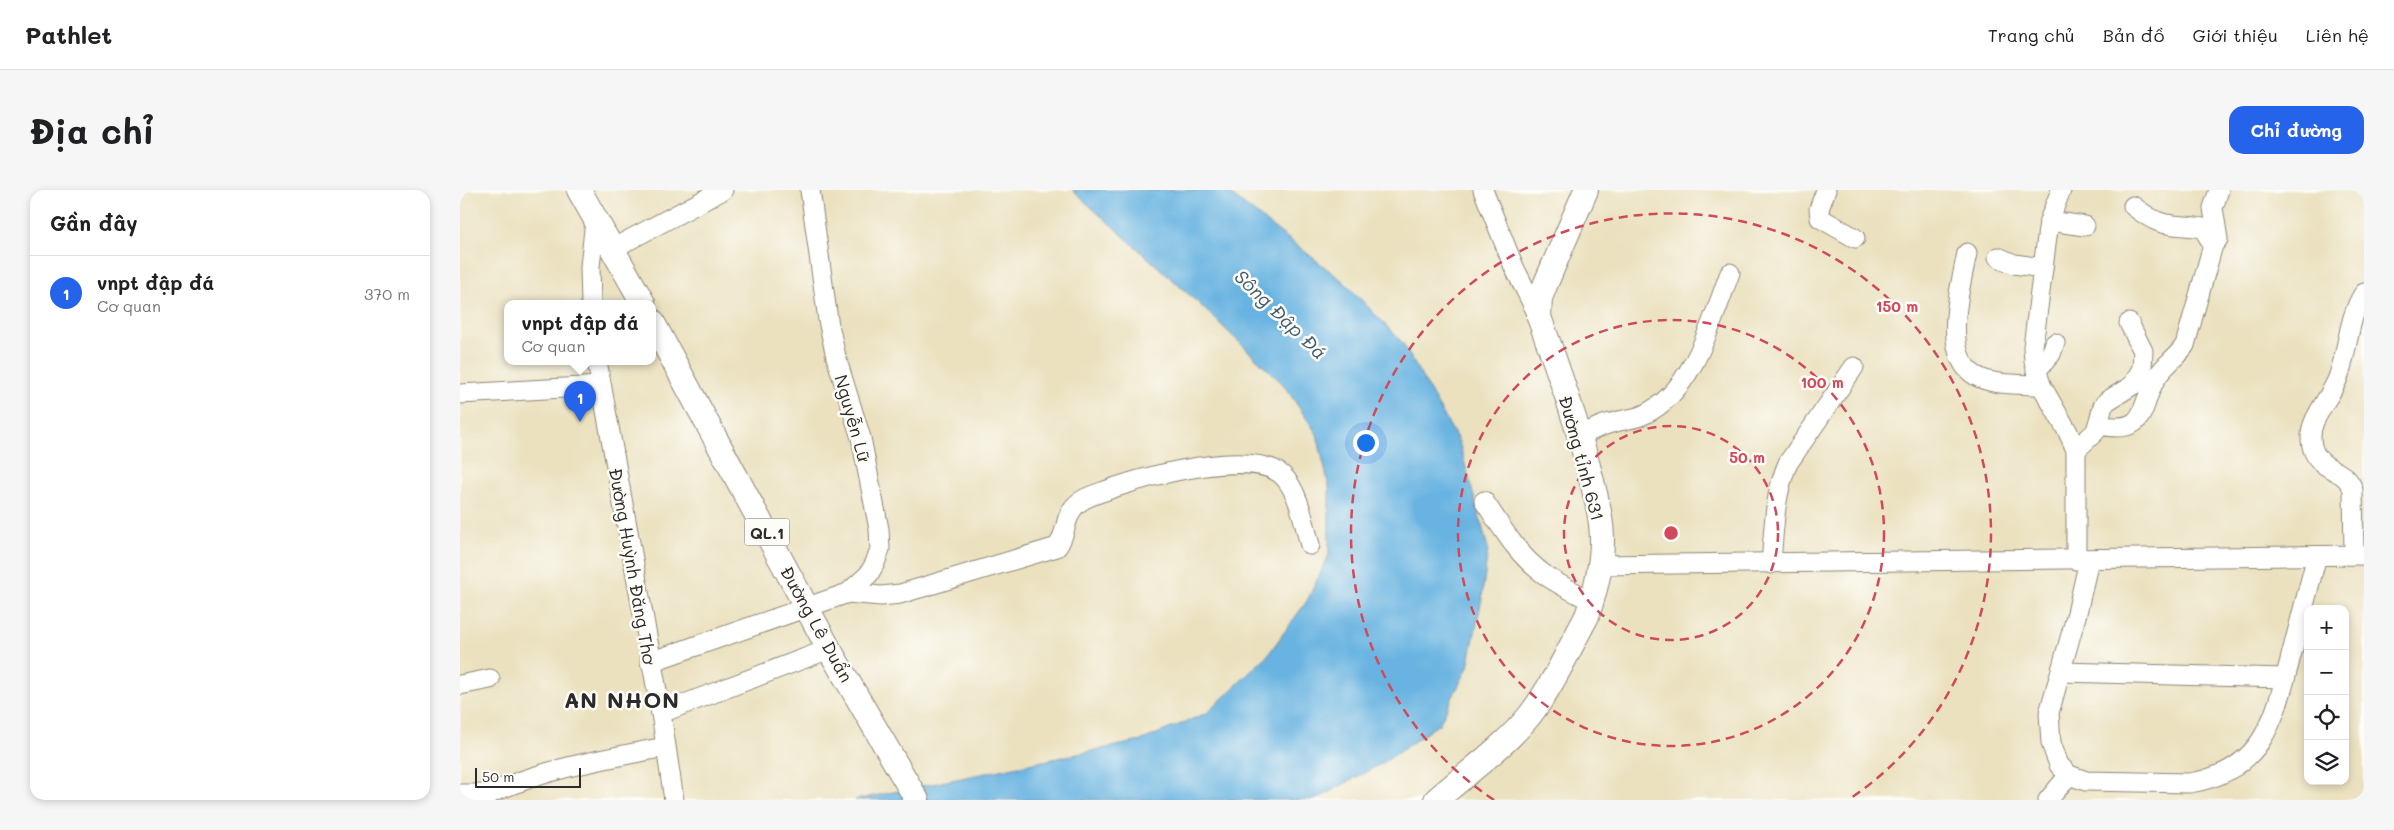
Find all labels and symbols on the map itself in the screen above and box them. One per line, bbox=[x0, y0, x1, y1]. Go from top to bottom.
water label: Sông Đập Đá bbox=[1230, 264, 1332, 364]
text: 150 m bbox=[1876, 296, 1918, 316]
street label: Nguyễn Lữ bbox=[829, 372, 877, 465]
text: 100 m bbox=[1800, 372, 1844, 392]
pin: 1 bbox=[564, 381, 596, 422]
street label: Đường tỉnh 631 bbox=[1554, 393, 1610, 523]
your location bbox=[1353, 430, 1379, 456]
text: 50 m bbox=[1729, 447, 1765, 467]
street label: Đường Huỳnh Đăng Thơ bbox=[604, 466, 662, 667]
road number: QL.1 bbox=[744, 518, 790, 546]
centre of rings bbox=[1662, 524, 1680, 542]
street label: Đường Lê Duẩn bbox=[775, 562, 859, 686]
district label: AN NHON bbox=[564, 685, 680, 714]
scale bar bbox=[475, 765, 581, 788]

